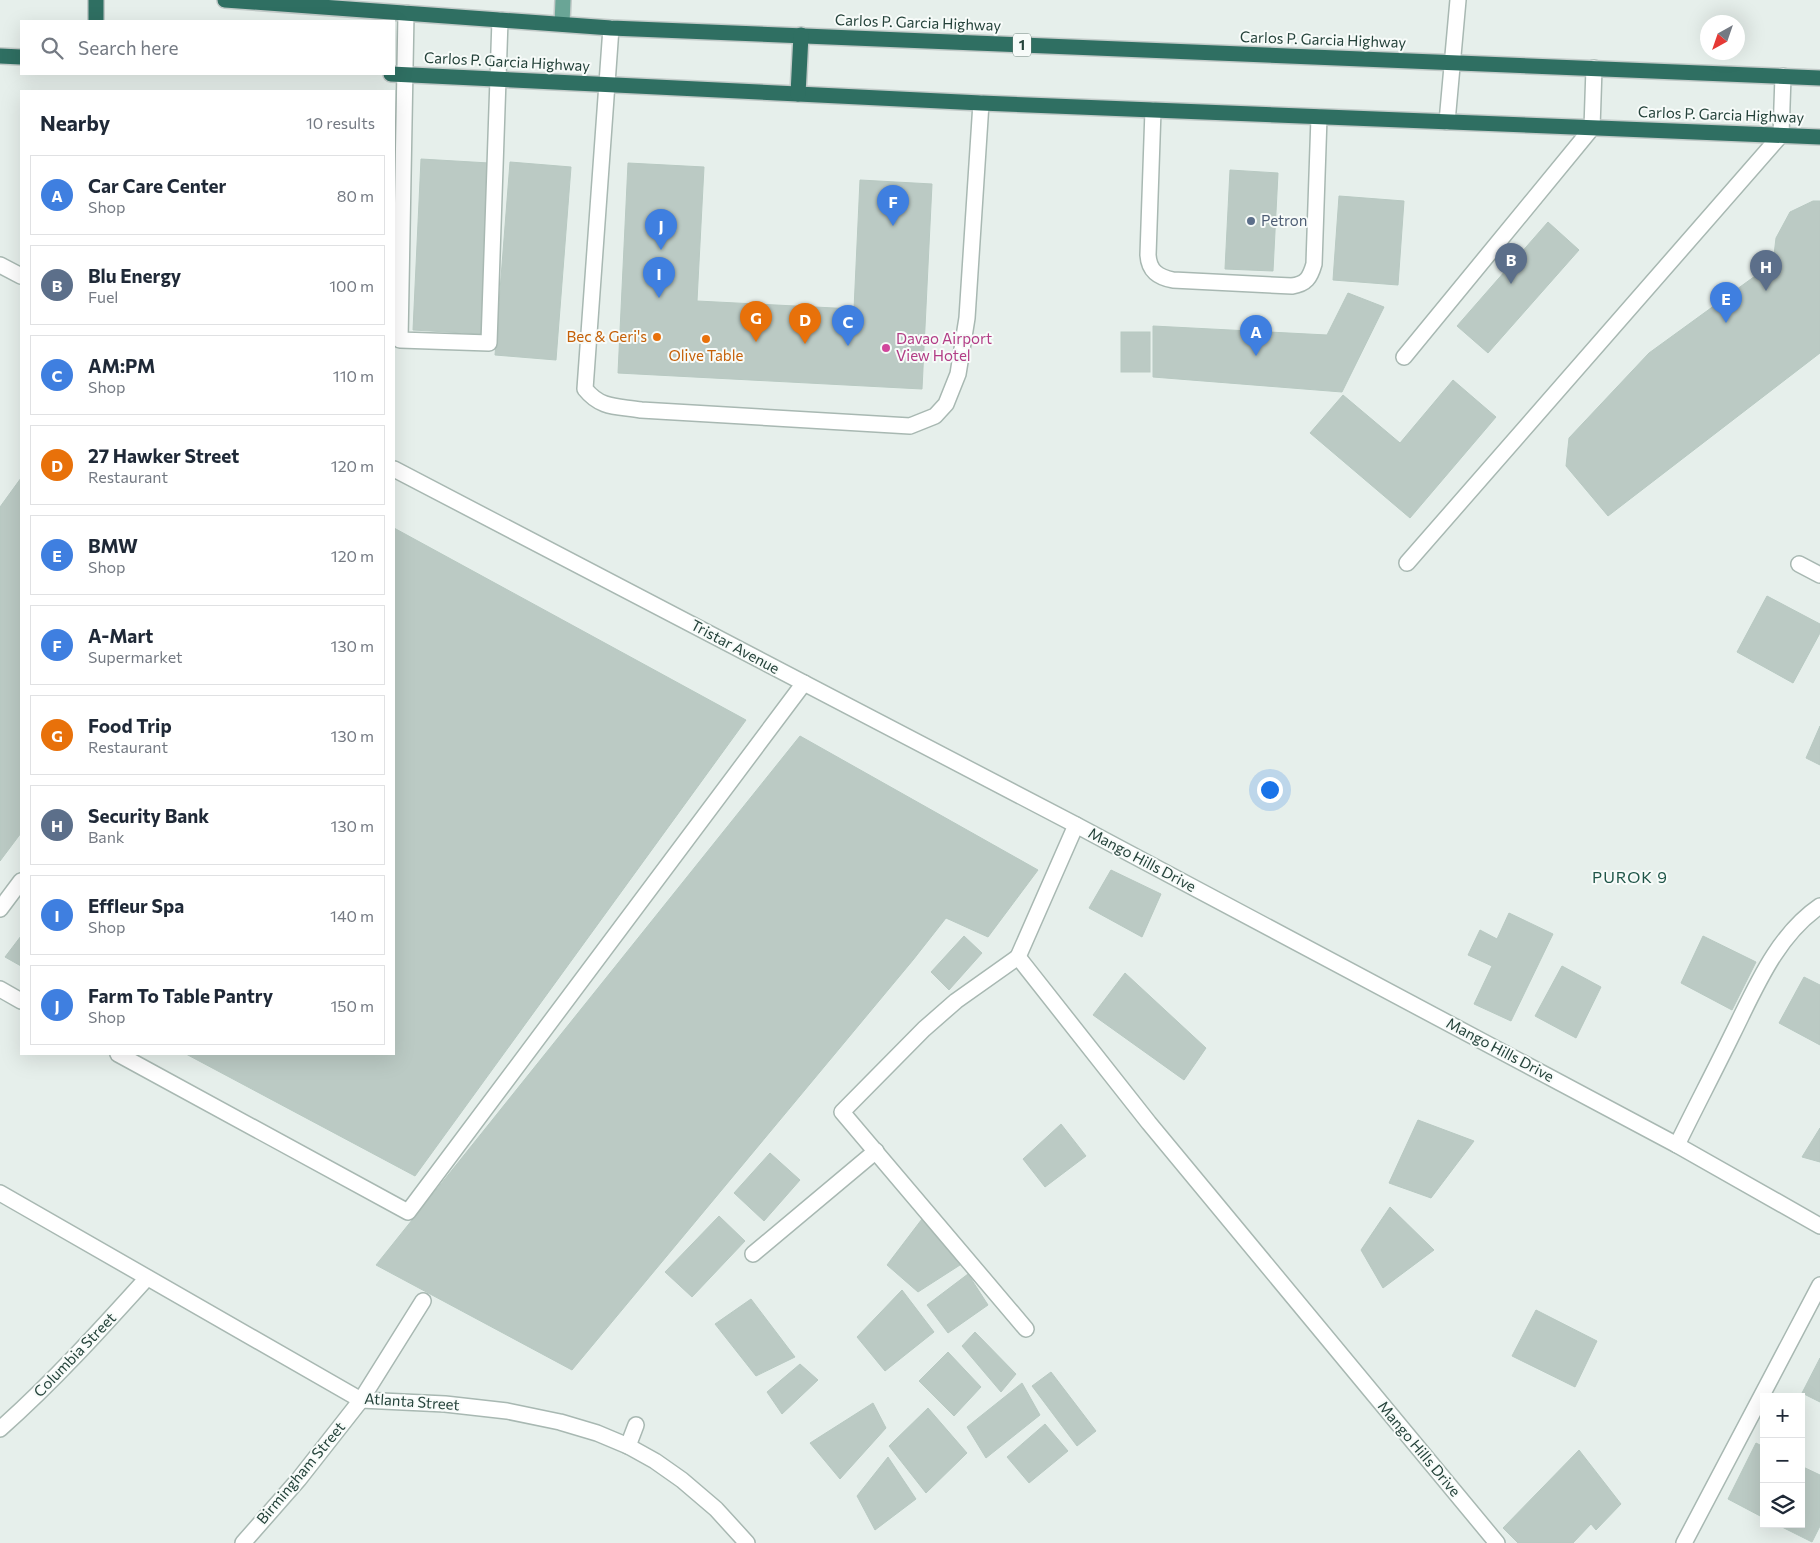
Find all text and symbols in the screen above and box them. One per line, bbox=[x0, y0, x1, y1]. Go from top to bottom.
street label: Carlos P. Garcia Highway bbox=[835, 10, 1002, 34]
north arrow bbox=[1700, 15, 1745, 60]
search box bbox=[20, 20, 395, 75]
street label: Carlos P. Garcia Highway bbox=[1240, 27, 1407, 51]
icon: search bbox=[38, 34, 66, 62]
road number: 1 bbox=[1013, 34, 1031, 56]
text: Search here bbox=[78, 36, 178, 59]
street label: Carlos P. Garcia Highway bbox=[424, 48, 591, 74]
street label: Carlos P. Garcia Highway bbox=[1638, 102, 1805, 126]
text: Nearby bbox=[40, 110, 110, 135]
text: 10 results bbox=[306, 113, 375, 132]
text: Car Care Center bbox=[88, 174, 226, 197]
pin: F bbox=[877, 185, 909, 226]
text: A bbox=[51, 186, 63, 205]
text: 80 m bbox=[337, 186, 374, 205]
text: Shop bbox=[88, 197, 126, 216]
pin: J bbox=[645, 209, 677, 250]
place label: Petron bbox=[1261, 211, 1307, 229]
marker: Petron bbox=[1245, 215, 1257, 227]
pin: B bbox=[1495, 243, 1527, 284]
pin: H bbox=[1750, 250, 1782, 291]
pin: I bbox=[643, 257, 675, 298]
text: Blu Energy bbox=[88, 264, 181, 287]
text: B bbox=[52, 276, 62, 295]
text: 100 m bbox=[329, 276, 374, 295]
pin: E bbox=[1710, 282, 1742, 323]
text: Fuel bbox=[88, 287, 118, 306]
pin: G bbox=[740, 301, 772, 342]
pin: D bbox=[789, 303, 821, 344]
pin: C bbox=[832, 305, 864, 346]
pin: A bbox=[1240, 315, 1272, 356]
place label: Bec & Geri's bbox=[567, 327, 647, 345]
place label: Davao Airport View Hotel bbox=[896, 329, 992, 364]
marker: Bec & Geri's bbox=[651, 331, 663, 343]
marker: Olive Table bbox=[700, 333, 712, 345]
marker: Davao Airport View Hotel bbox=[880, 342, 892, 354]
place label: Olive Table bbox=[669, 346, 744, 364]
text: AM:PM bbox=[88, 354, 155, 377]
text: C bbox=[52, 366, 62, 385]
text: 110 m bbox=[333, 366, 374, 385]
text: Shop bbox=[88, 377, 126, 396]
text: 27 Hawker Street bbox=[88, 444, 239, 467]
text: D bbox=[51, 456, 63, 475]
text: 120 m bbox=[331, 456, 374, 475]
text: Restaurant bbox=[88, 467, 168, 486]
text: BMW bbox=[88, 534, 138, 557]
text: E bbox=[52, 546, 62, 565]
text: 120 m bbox=[331, 546, 374, 565]
text: Shop bbox=[88, 557, 126, 576]
street label: Tristar Avenue bbox=[688, 615, 783, 677]
text: A-Mart bbox=[88, 624, 153, 647]
text: F bbox=[52, 636, 62, 655]
text: 130 m bbox=[331, 636, 374, 655]
text: Supermarket bbox=[88, 647, 183, 666]
text: Food Trip bbox=[88, 714, 172, 737]
text: G bbox=[51, 726, 63, 745]
text: 130 m bbox=[331, 726, 374, 745]
text: Restaurant bbox=[88, 737, 168, 756]
your location bbox=[1257, 777, 1283, 803]
text: Security Bank bbox=[88, 804, 209, 827]
text: H bbox=[51, 816, 63, 835]
text: 130 m bbox=[331, 816, 374, 835]
street label: Mango Hills Drive bbox=[1086, 823, 1199, 895]
text: Bank bbox=[88, 827, 125, 846]
district label: PUROK 9 bbox=[1592, 867, 1668, 886]
text: Effleur Spa bbox=[88, 894, 184, 917]
text: I bbox=[54, 906, 60, 925]
text: 140 m bbox=[330, 906, 374, 925]
text: Shop bbox=[88, 917, 126, 936]
text: Farm To Table Pantry bbox=[88, 984, 273, 1007]
text: J bbox=[54, 996, 60, 1015]
text: 150 m bbox=[331, 996, 374, 1015]
text: Shop bbox=[88, 1007, 126, 1026]
street label: Mango Hills Drive bbox=[1444, 1013, 1557, 1085]
street label: Columbia Street bbox=[29, 1308, 119, 1400]
street label: Atlanta Street bbox=[364, 1389, 460, 1413]
map controls bbox=[1760, 1393, 1805, 1528]
button: + bbox=[1760, 1393, 1805, 1438]
street label: Mango Hills Drive bbox=[1375, 1397, 1465, 1500]
street label: Birmingham Street bbox=[252, 1418, 348, 1527]
button: − bbox=[1760, 1438, 1805, 1483]
button: layers bbox=[1760, 1483, 1805, 1528]

